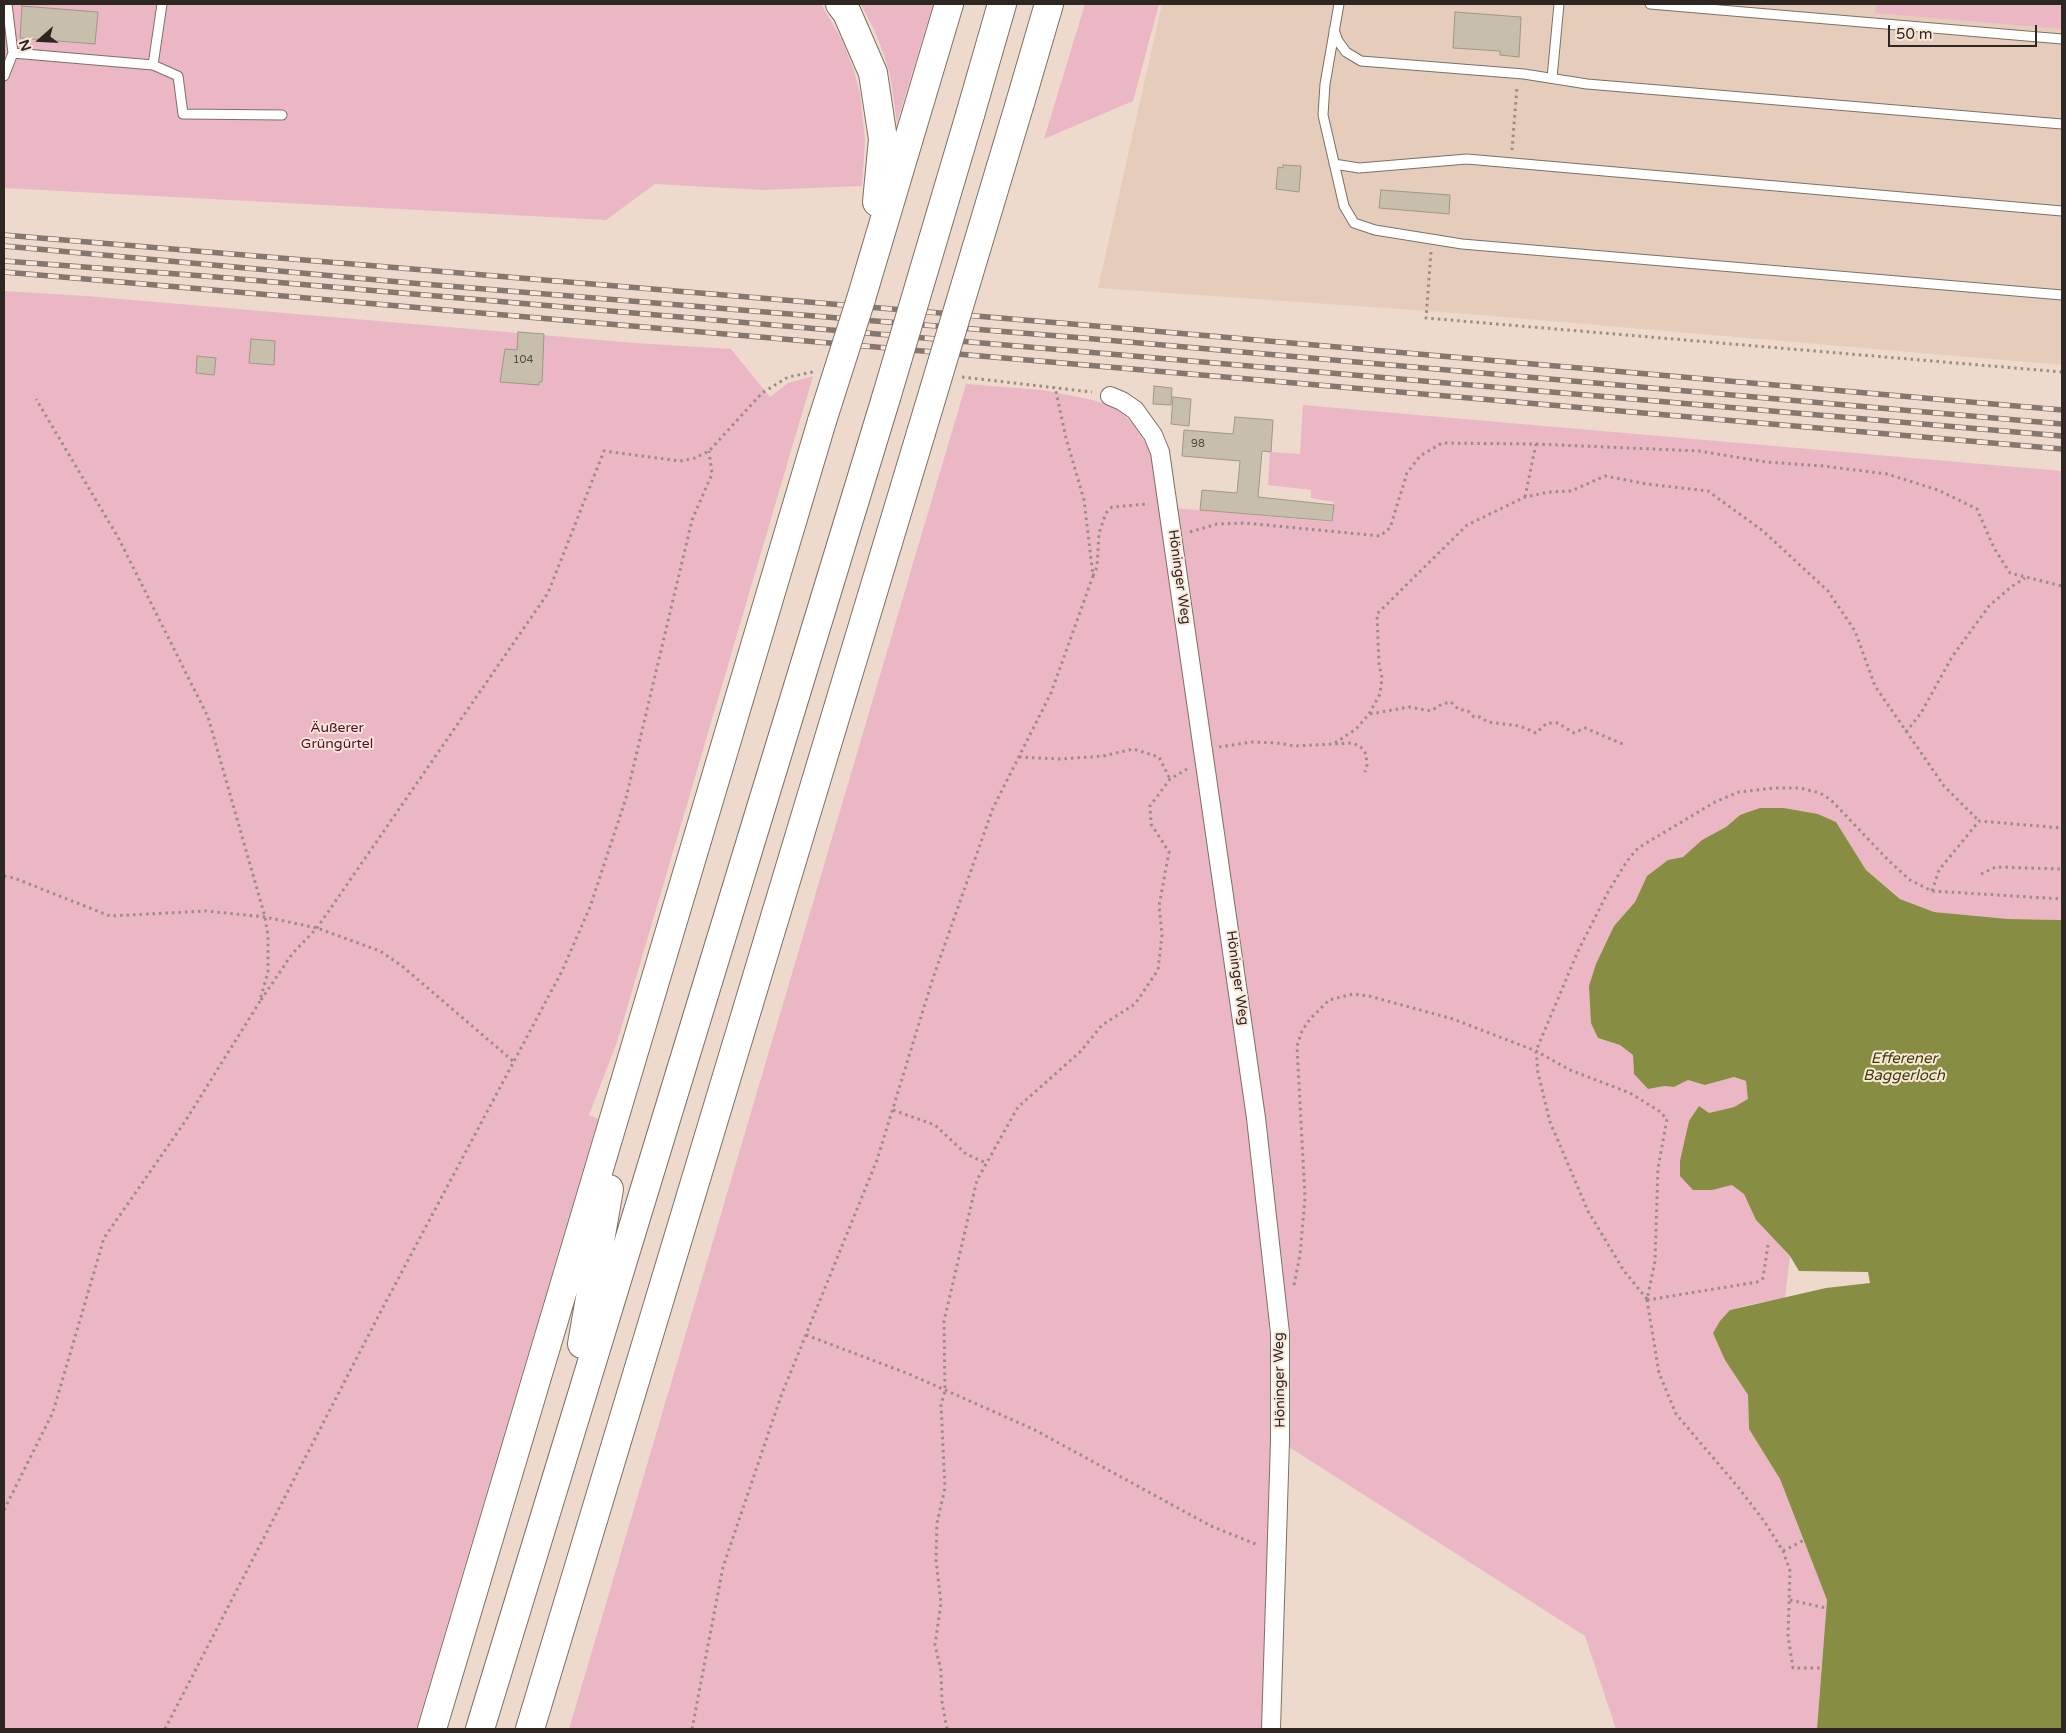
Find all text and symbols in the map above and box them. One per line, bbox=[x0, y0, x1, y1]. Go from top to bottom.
north arrow bbox=[15, 15, 65, 65]
scale bar bbox=[1891, 15, 2040, 47]
text: 50 m bbox=[1896, 25, 1933, 43]
text: N bbox=[15, 37, 35, 53]
house number: 104 bbox=[513, 353, 533, 367]
house number: 98 bbox=[1191, 437, 1205, 451]
street label: Höninger Weg bbox=[1164, 529, 1194, 625]
park label: Äußerer Grüngürtel bbox=[301, 720, 373, 752]
street label: Höninger Weg bbox=[1222, 930, 1252, 1026]
water label: Efferener Baggerloch bbox=[1863, 1050, 1945, 1085]
street label: Höninger Weg bbox=[1271, 1332, 1289, 1428]

